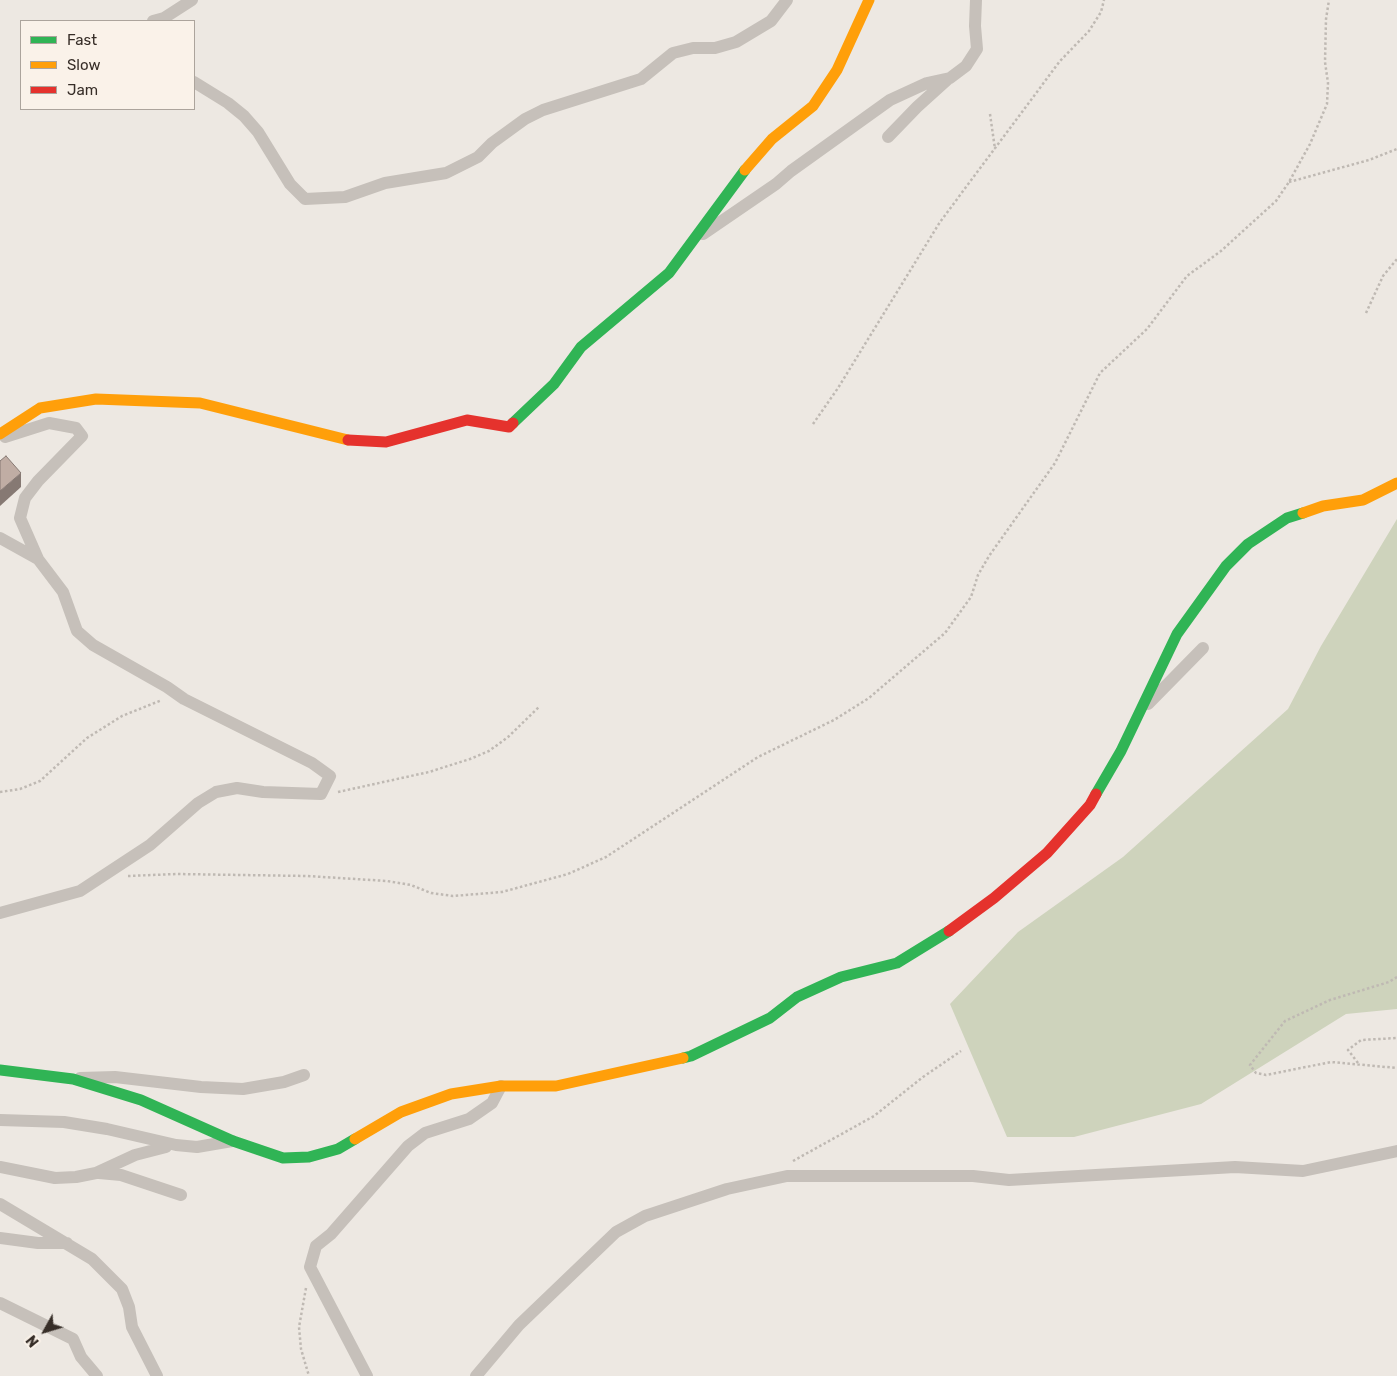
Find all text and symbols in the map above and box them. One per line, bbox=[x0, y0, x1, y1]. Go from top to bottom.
legend bbox=[20, 20, 195, 110]
text: Fast bbox=[67, 31, 97, 49]
text: Slow bbox=[67, 56, 100, 74]
text: Jam bbox=[67, 81, 98, 99]
north arrow bbox=[20, 1306, 70, 1356]
text: N bbox=[23, 1331, 43, 1350]

